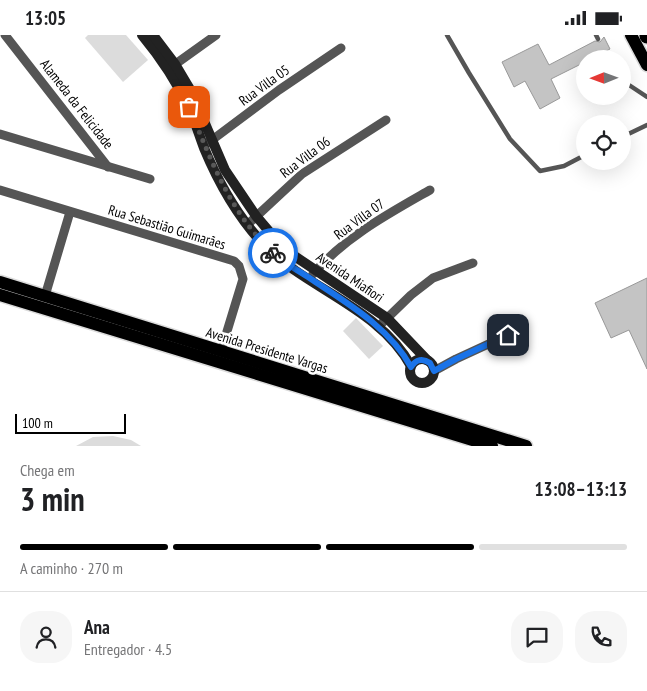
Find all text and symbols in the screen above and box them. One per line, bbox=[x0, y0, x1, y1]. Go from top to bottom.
text: 13:05 bbox=[25, 6, 66, 30]
north arrow bbox=[576, 50, 631, 105]
map controls bbox=[576, 50, 631, 170]
street label: Alameda da Felicidade bbox=[36, 55, 118, 153]
street label: Rua Villa 05 bbox=[235, 61, 293, 109]
pin bbox=[168, 86, 210, 128]
icon: bag bbox=[175, 93, 203, 121]
button: locate bbox=[576, 115, 631, 170]
street label: Rua Villa 06 bbox=[276, 132, 334, 182]
street label: Rua Villa 07 bbox=[330, 195, 388, 243]
street label: Rua Sebastião Guimarães bbox=[106, 201, 228, 253]
courier bbox=[248, 228, 298, 278]
icon: bike bbox=[259, 239, 287, 267]
street label: Avenida Miafiori bbox=[313, 248, 387, 306]
pin bbox=[487, 314, 529, 356]
icon: home bbox=[494, 321, 522, 349]
street label: Avenida Presidente Vargas bbox=[204, 323, 330, 377]
scale bar bbox=[15, 411, 126, 434]
text: 100 m bbox=[22, 414, 53, 432]
text: Chega em bbox=[20, 460, 75, 480]
text: 13:08–13:13 bbox=[534, 477, 627, 501]
text: 3 min bbox=[20, 478, 85, 520]
text: A caminho · 270 m bbox=[20, 558, 123, 578]
button: person bbox=[20, 611, 72, 663]
button: chat bbox=[511, 611, 563, 663]
button: phone bbox=[575, 611, 627, 663]
text: Ana bbox=[84, 615, 110, 639]
text: Entregador · 4.5 bbox=[84, 639, 172, 659]

